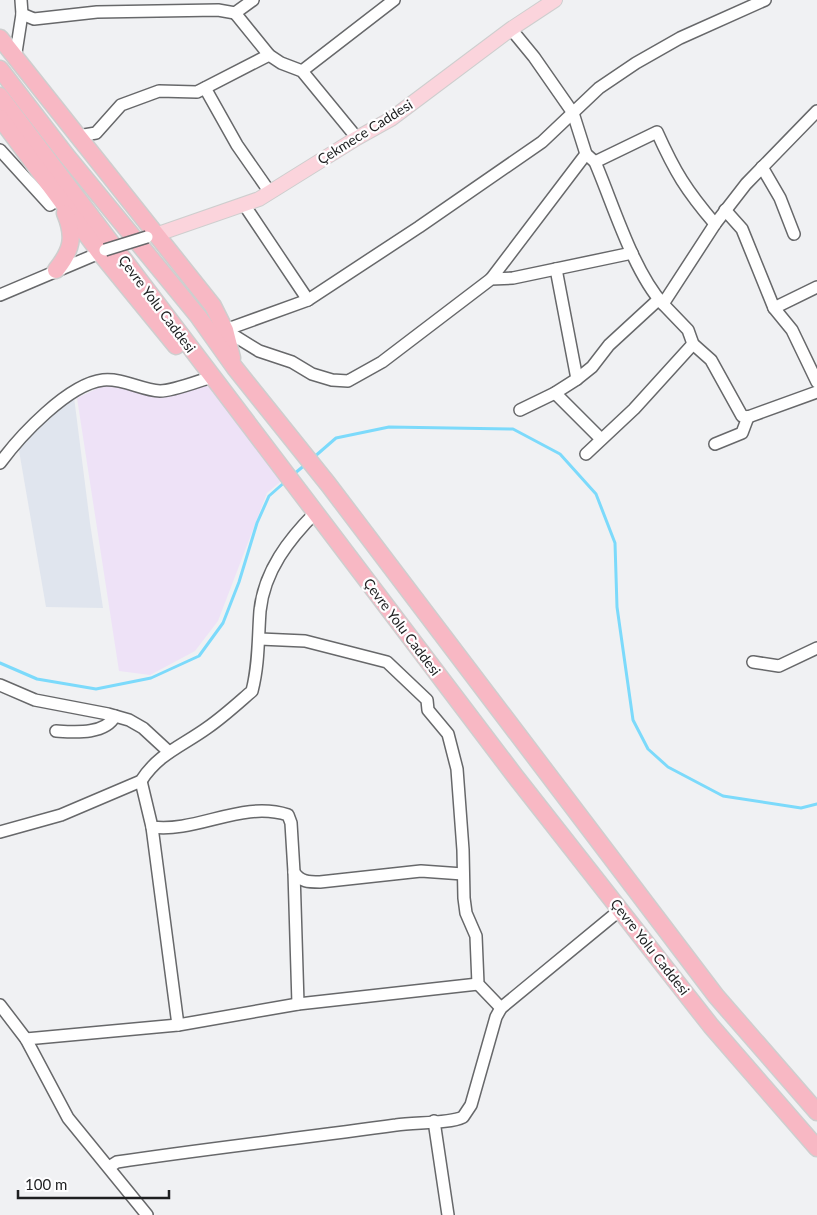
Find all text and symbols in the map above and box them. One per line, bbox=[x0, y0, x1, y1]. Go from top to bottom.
street label: Çekmece Caddesi bbox=[314, 95, 415, 168]
street label: Çevre Yolu Caddesi bbox=[115, 252, 200, 356]
street label: Çevre Yolu Caddesi bbox=[360, 575, 445, 679]
street label: Çevre Yolu Caddesi bbox=[608, 895, 693, 998]
scale bar bbox=[18, 1168, 169, 1200]
text: 100 m bbox=[25, 1175, 67, 1193]

